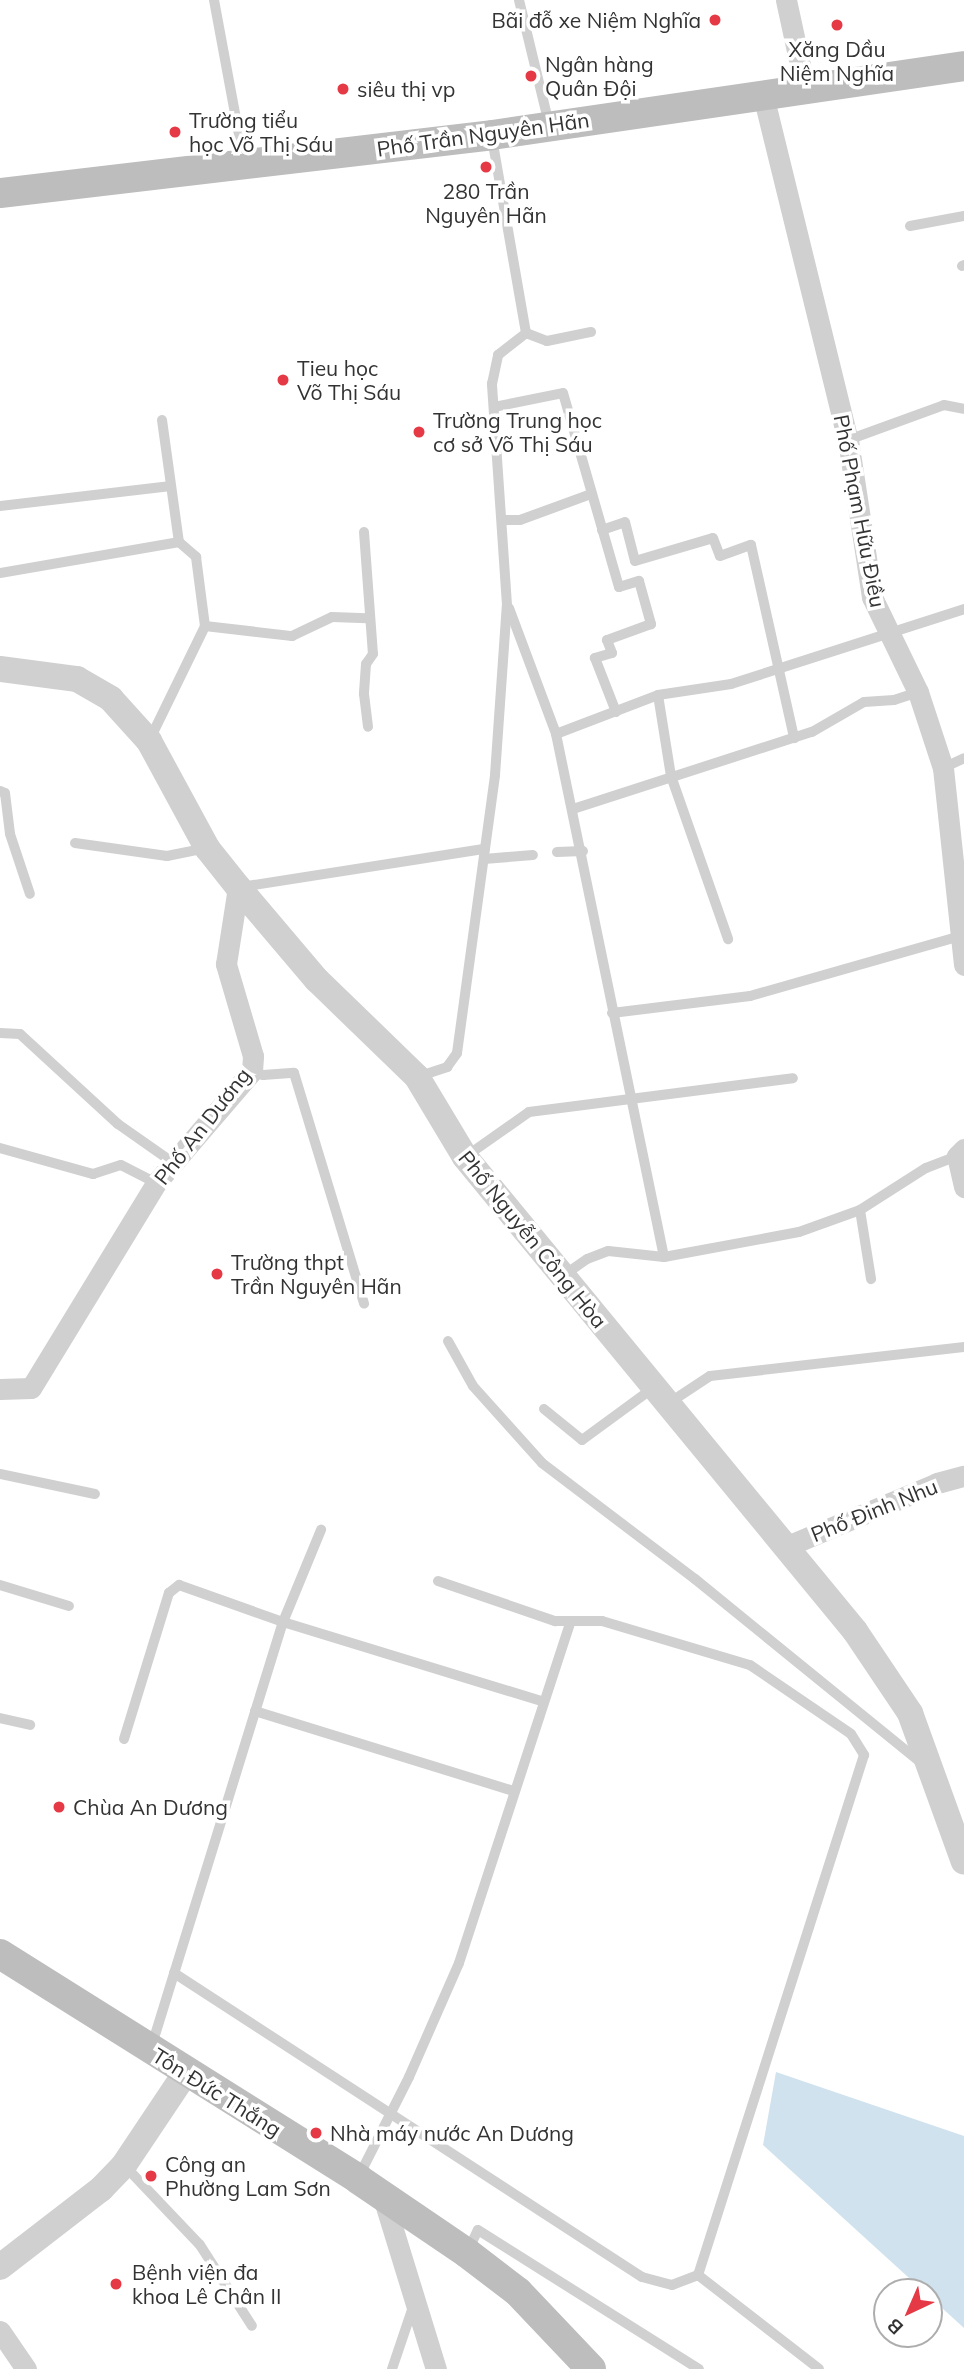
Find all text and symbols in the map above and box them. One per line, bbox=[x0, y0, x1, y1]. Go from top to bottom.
place label: Bãi đỗ xe Niệm Nghĩa bbox=[491, 7, 701, 33]
marker: Bãi đỗ xe Niệm Nghĩa bbox=[707, 12, 723, 28]
marker: Xăng Dầu Niệm Nghĩa bbox=[829, 17, 845, 33]
place label: Xăng Dầu Niệm Nghĩa bbox=[780, 36, 894, 86]
place label: Ngân hàng Quân Đội bbox=[545, 51, 654, 101]
marker: Ngân hàng Quân Đội bbox=[523, 68, 539, 84]
place label: siêu thị vp bbox=[357, 76, 455, 102]
marker: siêu thị vp bbox=[335, 81, 351, 97]
place label: Trường tiểu học Võ Thị Sáu bbox=[189, 107, 333, 157]
street label: Phố Trần Nguyên Hãn bbox=[375, 107, 591, 161]
marker: Trường tiểu học Võ Thị Sáu bbox=[167, 124, 183, 140]
marker: 280 Trần Nguyên Hãn bbox=[478, 159, 494, 175]
place label: 280 Trần Nguyên Hãn bbox=[425, 178, 547, 228]
place label: Tieu học Võ Thị Sáu bbox=[297, 355, 401, 405]
marker: Tieu học Võ Thị Sáu bbox=[275, 372, 291, 388]
place label: Trường Trung học cơ sở Võ Thị Sáu bbox=[433, 407, 602, 457]
street label: Phố Phạm Hữu Điều bbox=[829, 412, 891, 610]
marker: Trường Trung học cơ sở Võ Thị Sáu bbox=[411, 424, 427, 440]
street label: Phố An Dương bbox=[149, 1063, 255, 1189]
street label: Phố Nguyễn Công Hòa bbox=[454, 1145, 612, 1333]
place label: Trường thpt Trần Nguyên Hãn bbox=[231, 1249, 402, 1299]
marker: Trường thpt Trần Nguyên Hãn bbox=[209, 1266, 225, 1282]
street label: Phố Đinh Nhu bbox=[807, 1473, 941, 1547]
place label: Chùa An Dương bbox=[73, 1794, 228, 1820]
marker: Chùa An Dương bbox=[51, 1799, 67, 1815]
street label: Tôn Đức Thắng bbox=[148, 2042, 286, 2142]
place label: Nhà máy nước An Dương bbox=[330, 2120, 574, 2146]
marker: Nhà máy nước An Dương bbox=[308, 2125, 324, 2141]
place label: Công an Phường Lam Sơn bbox=[165, 2151, 331, 2201]
marker: Công an Phường Lam Sơn bbox=[143, 2168, 159, 2184]
place label: Bệnh viện đa khoa Lê Chân II bbox=[132, 2259, 281, 2309]
marker: Bệnh viện đa khoa Lê Chân II bbox=[106, 2274, 126, 2294]
north arrow bbox=[873, 2278, 943, 2348]
text: B bbox=[882, 2313, 908, 2340]

